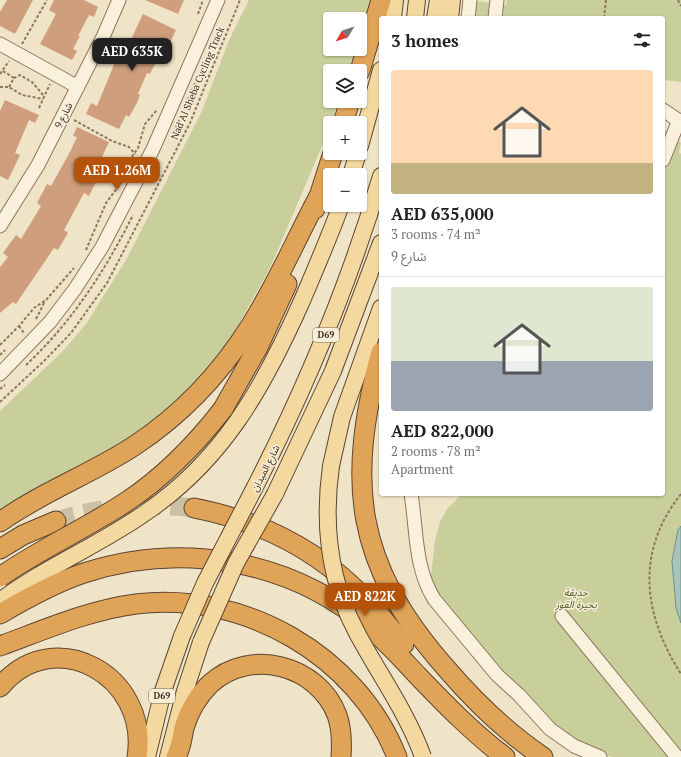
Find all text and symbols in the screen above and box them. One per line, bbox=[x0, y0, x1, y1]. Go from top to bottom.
north arrow bbox=[323, 12, 367, 56]
map controls bbox=[323, 12, 367, 212]
street label: Nad Al Sheba Cycling Track bbox=[168, 24, 228, 142]
text: 3 homes bbox=[391, 29, 459, 52]
icon: filters bbox=[631, 29, 653, 51]
pin: AED 635K bbox=[91, 38, 173, 72]
text: AED 635K bbox=[101, 42, 163, 60]
button: layers bbox=[323, 64, 367, 108]
icon: home bbox=[486, 96, 558, 168]
street label: شارع 9 bbox=[51, 100, 76, 131]
button: + bbox=[323, 116, 367, 160]
pin: AED 1.26M bbox=[71, 157, 163, 191]
text: AED 1.26M bbox=[83, 161, 151, 179]
button: − bbox=[323, 168, 367, 212]
text: AED 635,000 bbox=[391, 202, 494, 225]
text: 3 rooms · 74 m² bbox=[391, 225, 481, 243]
text: شارع 9 bbox=[391, 247, 426, 265]
icon: home bbox=[486, 313, 558, 385]
road number: D69 bbox=[313, 328, 339, 342]
text: AED 822,000 bbox=[391, 419, 494, 442]
street label: شارع الميدان bbox=[248, 442, 284, 494]
text: 2 rooms · 78 m² bbox=[391, 442, 481, 460]
text: Apartment bbox=[391, 460, 454, 478]
pin: AED 822K bbox=[324, 583, 406, 617]
park label: حديقة بحيرة القوز bbox=[554, 586, 597, 611]
text: AED 822K bbox=[334, 587, 396, 605]
road number: D69 bbox=[149, 689, 175, 703]

